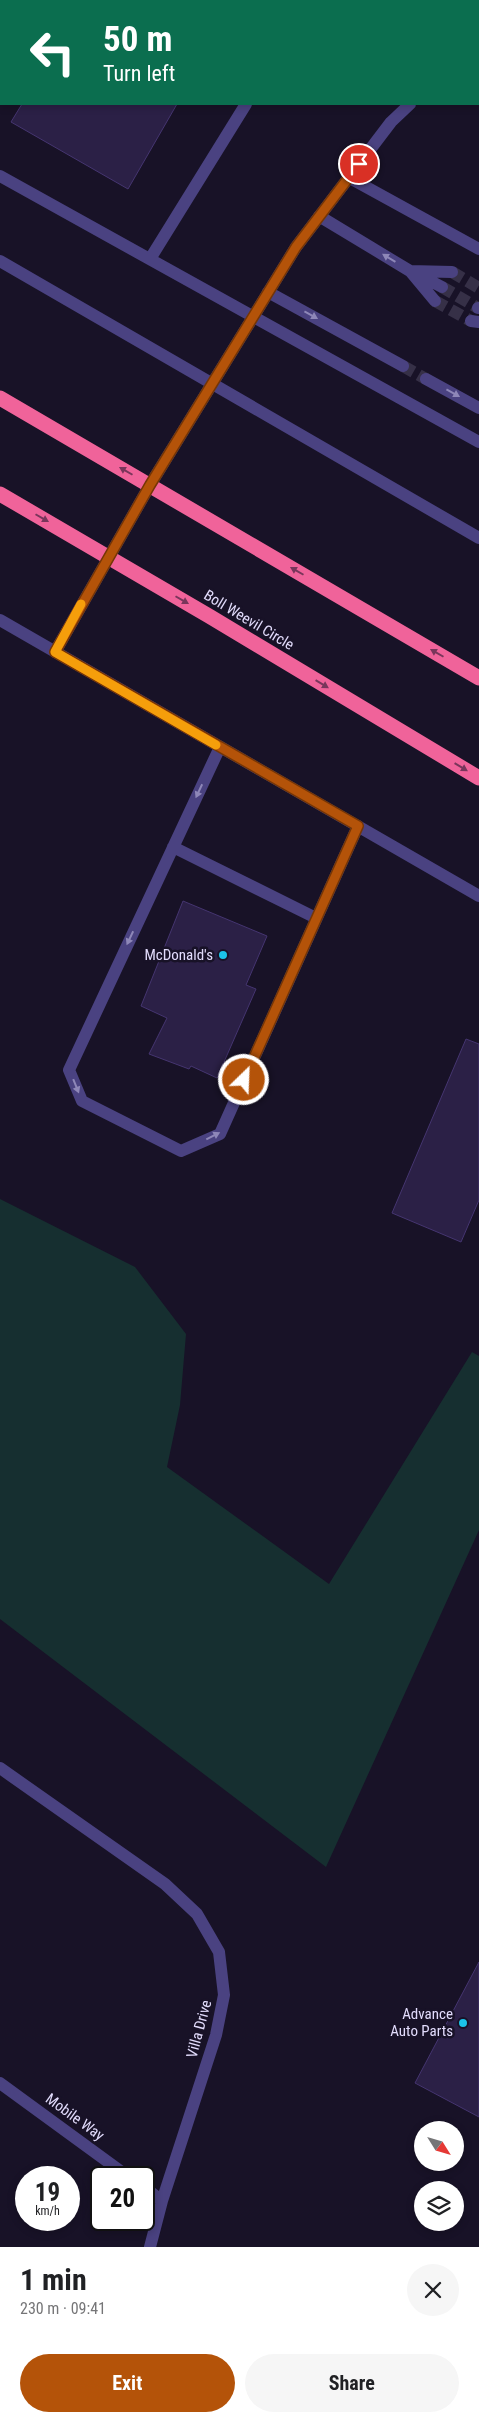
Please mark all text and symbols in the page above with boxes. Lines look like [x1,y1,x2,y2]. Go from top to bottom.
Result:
text: 50 m [103,19,172,60]
icon: left [20,20,85,85]
text: Turn left [103,61,175,86]
pin [338,143,380,185]
icon: arrive [345,150,373,178]
one-way arrow [383,253,396,262]
one-way arrow [303,311,318,319]
one-way arrow [445,389,460,397]
one-way arrow [119,467,133,476]
one-way arrow [36,514,49,523]
one-way arrow [289,567,304,575]
street label: Boll Weevil Circle [201,586,297,654]
one-way arrow [176,596,189,605]
one-way arrow [429,649,444,657]
one-way arrow [315,679,328,688]
one-way arrow [455,763,468,772]
one-way arrow [195,784,203,798]
one-way arrow [126,931,135,946]
place label: McDonald's [144,946,213,964]
marker: McDonald's [217,949,229,961]
position arrow [217,1053,269,1105]
one-way arrow [72,1079,80,1094]
one-way arrow [206,1132,221,1140]
street label: Villa Drive [183,1998,215,2060]
place label: Advance Auto Parts [390,2005,453,2040]
marker: Advance Auto Parts [457,2017,469,2029]
street label: Mobile Way [42,2090,108,2144]
north arrow [414,2121,464,2171]
map controls [414,2121,464,2231]
speed limit sign: 20 [90,2166,155,2231]
text: 19 [35,2178,60,2207]
button: layers [414,2181,464,2231]
text: km/h [35,2204,60,2218]
text: 1 min [20,2262,87,2297]
button: close [407,2264,459,2316]
text: 230 m · 09:41 [20,2299,106,2318]
button: Exit [20,2354,235,2412]
button: Share [245,2354,459,2412]

